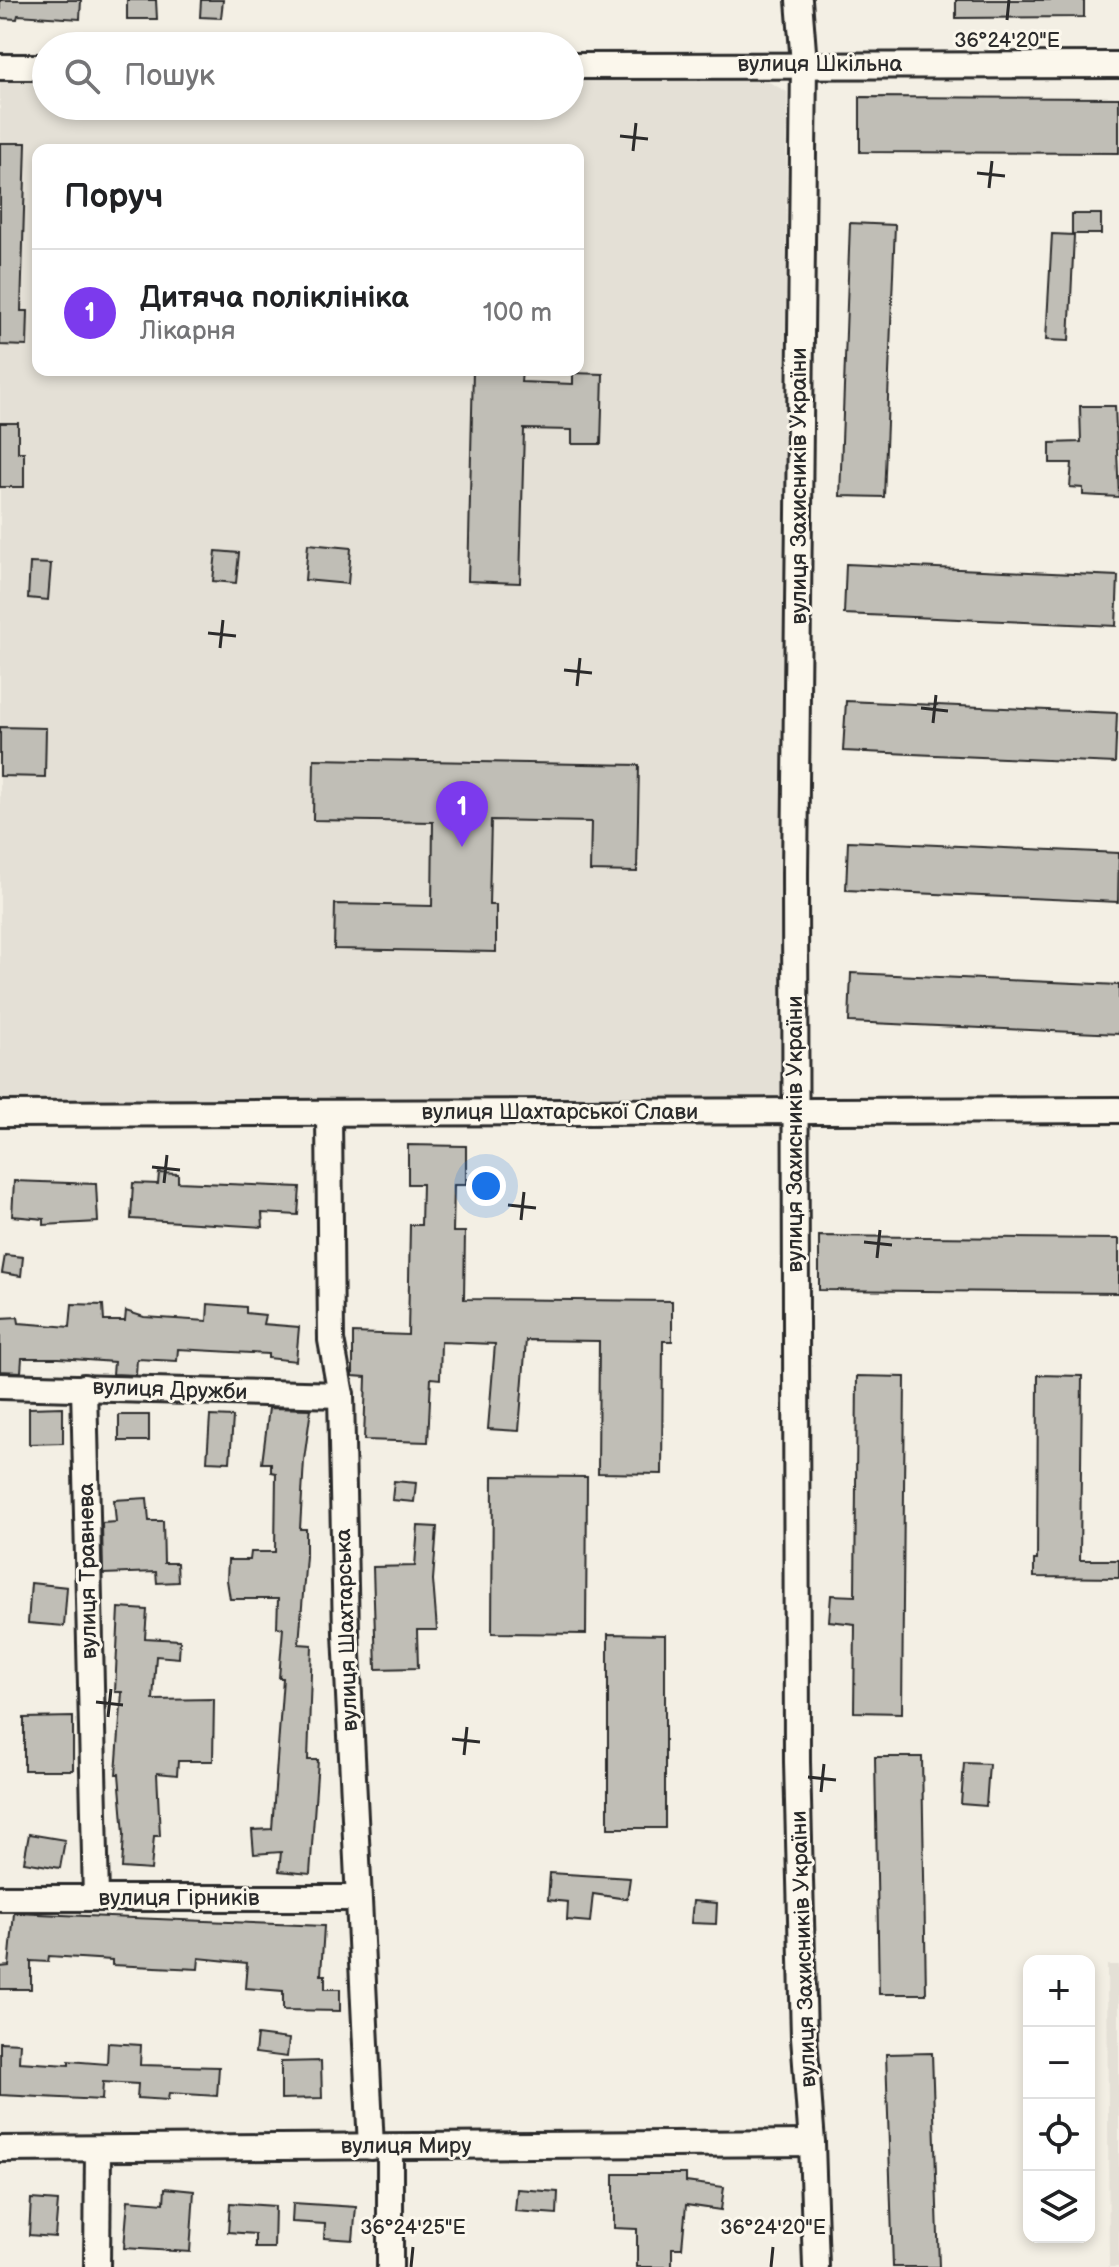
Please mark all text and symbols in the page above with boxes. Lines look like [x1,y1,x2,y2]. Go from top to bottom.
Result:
text: 36°24'20"E [954,29,1060,53]
search box [32,32,584,120]
street label: вулиця Шкільна [738,51,902,78]
icon: search [60,54,104,98]
text: Пошук [124,58,215,94]
text: Поруч [64,176,163,217]
text: Дитяча поліклініка [140,280,409,316]
text: 1 [85,298,95,329]
text: 100 m [483,298,552,329]
text: Лікарня [140,316,236,347]
street label: вулиця Захисників України [786,347,813,625]
pin: 1 [436,781,488,847]
street label: вулиця Захисників України [782,995,809,1273]
street label: вулиця Шахтарської Слави [422,1099,698,1126]
your location [466,1166,506,1206]
street label: вулиця Дружби [92,1374,248,1406]
street label: вулиця Травнева [73,1483,103,1659]
street label: вулиця Шахтарська [330,1528,364,1732]
street label: вулиця Захисників України [786,1810,822,2088]
street label: вулиця Гірників [99,1885,260,1912]
map controls [1023,1955,1095,2243]
button: + [1023,1955,1095,2027]
button: − [1023,2027,1095,2099]
button: locate [1023,2099,1095,2171]
street label: вулиця Миру [341,2133,471,2160]
button: layers [1023,2171,1095,2243]
text: 36°24'25"E [360,2216,466,2240]
text: 36°24'20"E [720,2216,826,2240]

